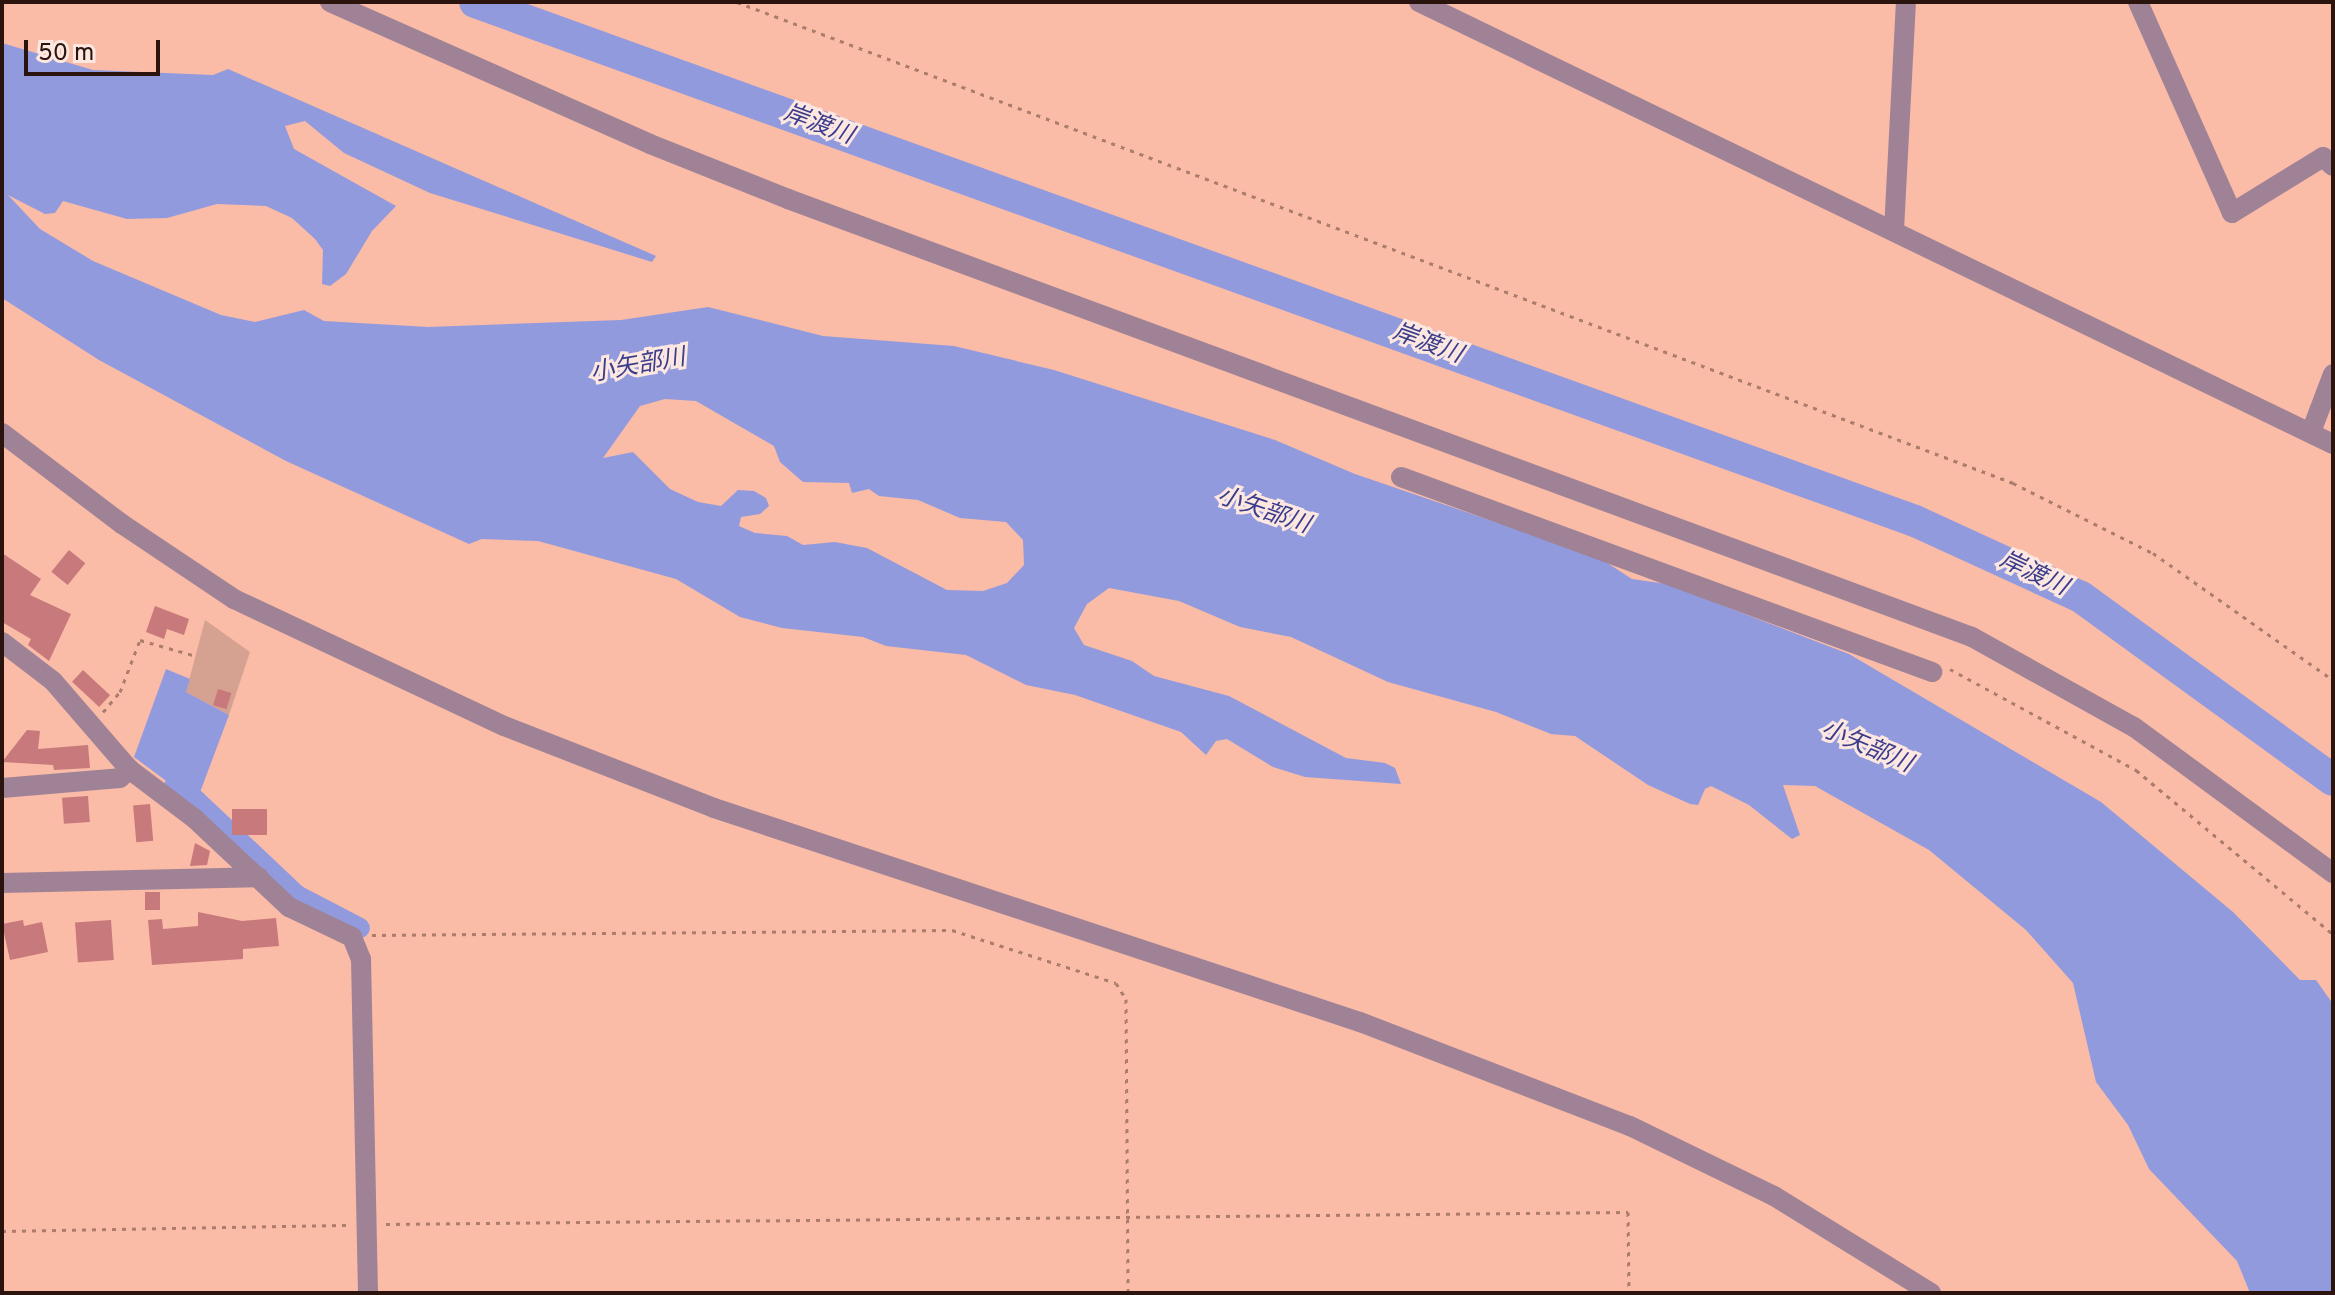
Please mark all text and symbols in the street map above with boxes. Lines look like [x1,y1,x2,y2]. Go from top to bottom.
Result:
scale bar [28,24,164,74]
text: 50 m [38,39,94,69]
water label: 岸渡川 [779,100,857,152]
water label: 岸渡川 [1388,319,1466,371]
water label: 小矢部川 [588,344,688,390]
water label: 小矢部川 [1213,483,1313,541]
water label: 岸渡川 [1994,547,2072,603]
water label: 小矢部川 [1816,716,1916,780]

